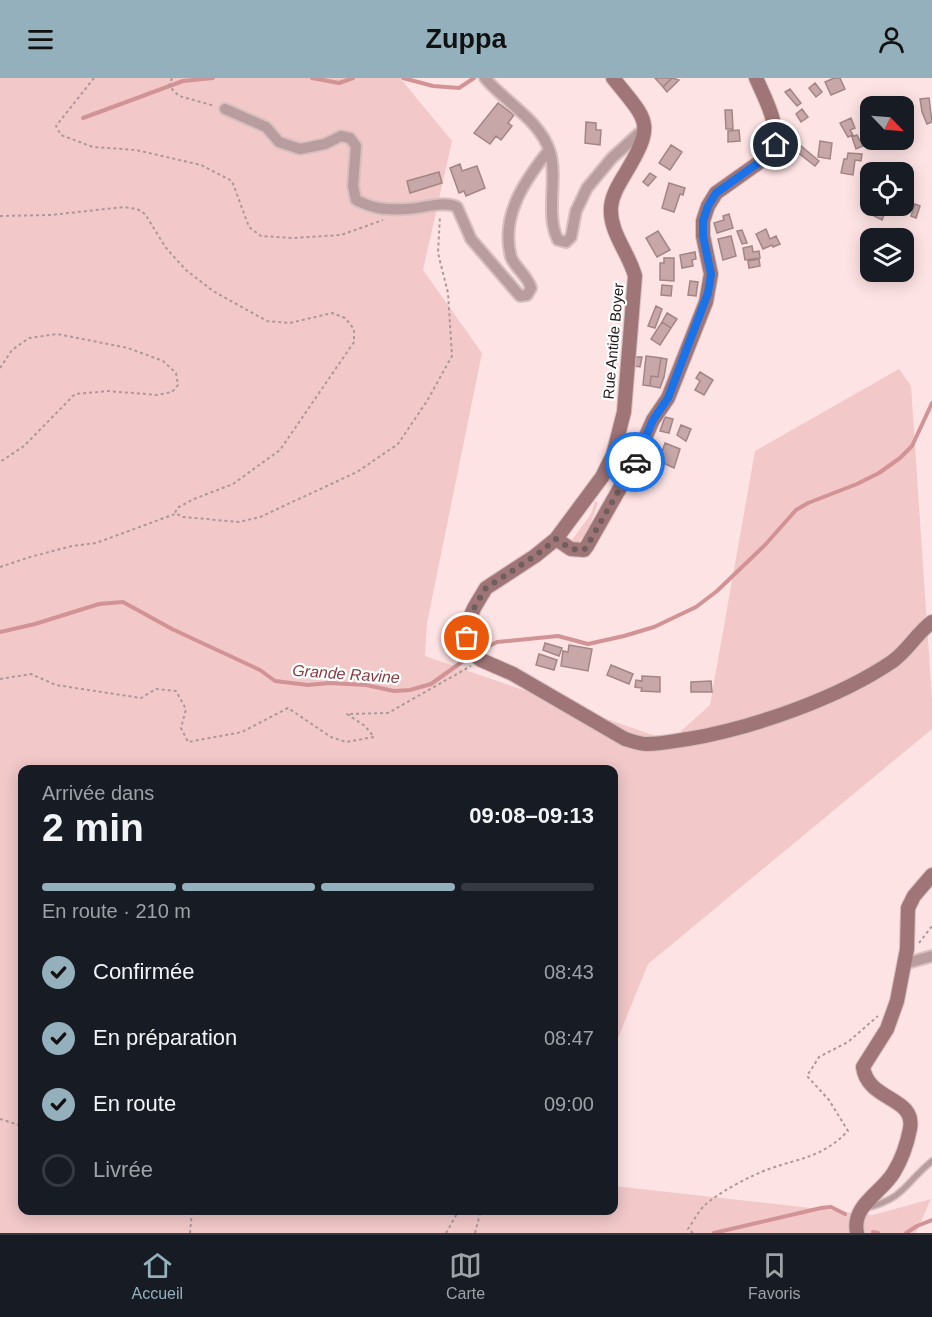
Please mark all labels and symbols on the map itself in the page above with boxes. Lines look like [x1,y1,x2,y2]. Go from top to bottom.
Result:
north arrow [860,96,914,150]
pin [750,119,801,170]
street label: Rue Antide Boyer [599,282,627,400]
courier [605,432,665,492]
pin [441,612,492,663]
water label: Grande Ravine [292,662,400,686]

